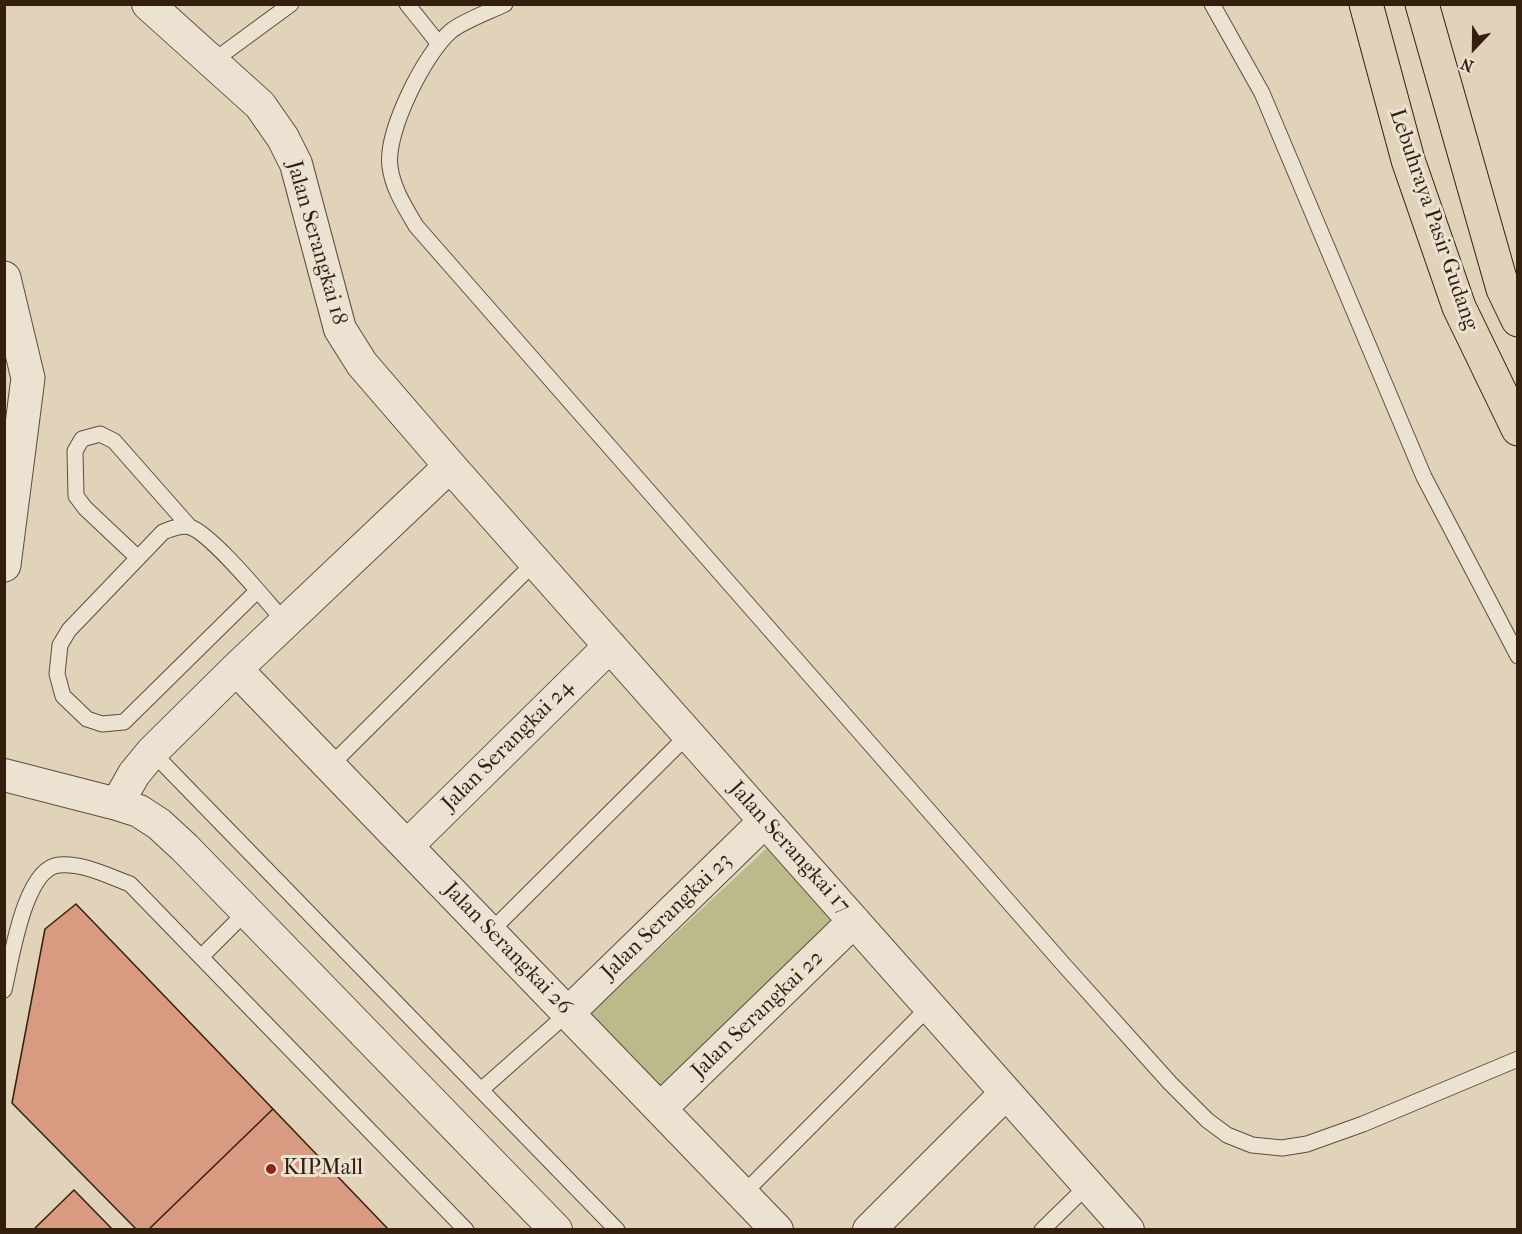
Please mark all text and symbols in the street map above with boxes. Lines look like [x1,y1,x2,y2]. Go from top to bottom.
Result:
north arrow [1444,18,1504,78]
text: N [1458,54,1476,76]
street label: Lebuhraya Pasir Gudang [1383,106,1483,334]
street label: Jalan Serangkai 18 [280,158,352,328]
street label: Jalan Serangkai 24 [437,675,579,817]
street label: Jalan Serangkai 17 [723,776,855,920]
street label: Jalan Serangkai 23 [596,848,738,986]
street label: Jalan Serangkai 26 [437,877,577,1021]
street label: Jalan Serangkai 22 [686,945,830,1085]
place label: KIPMall [283,1156,363,1182]
marker: KIPMall [264,1162,278,1176]

